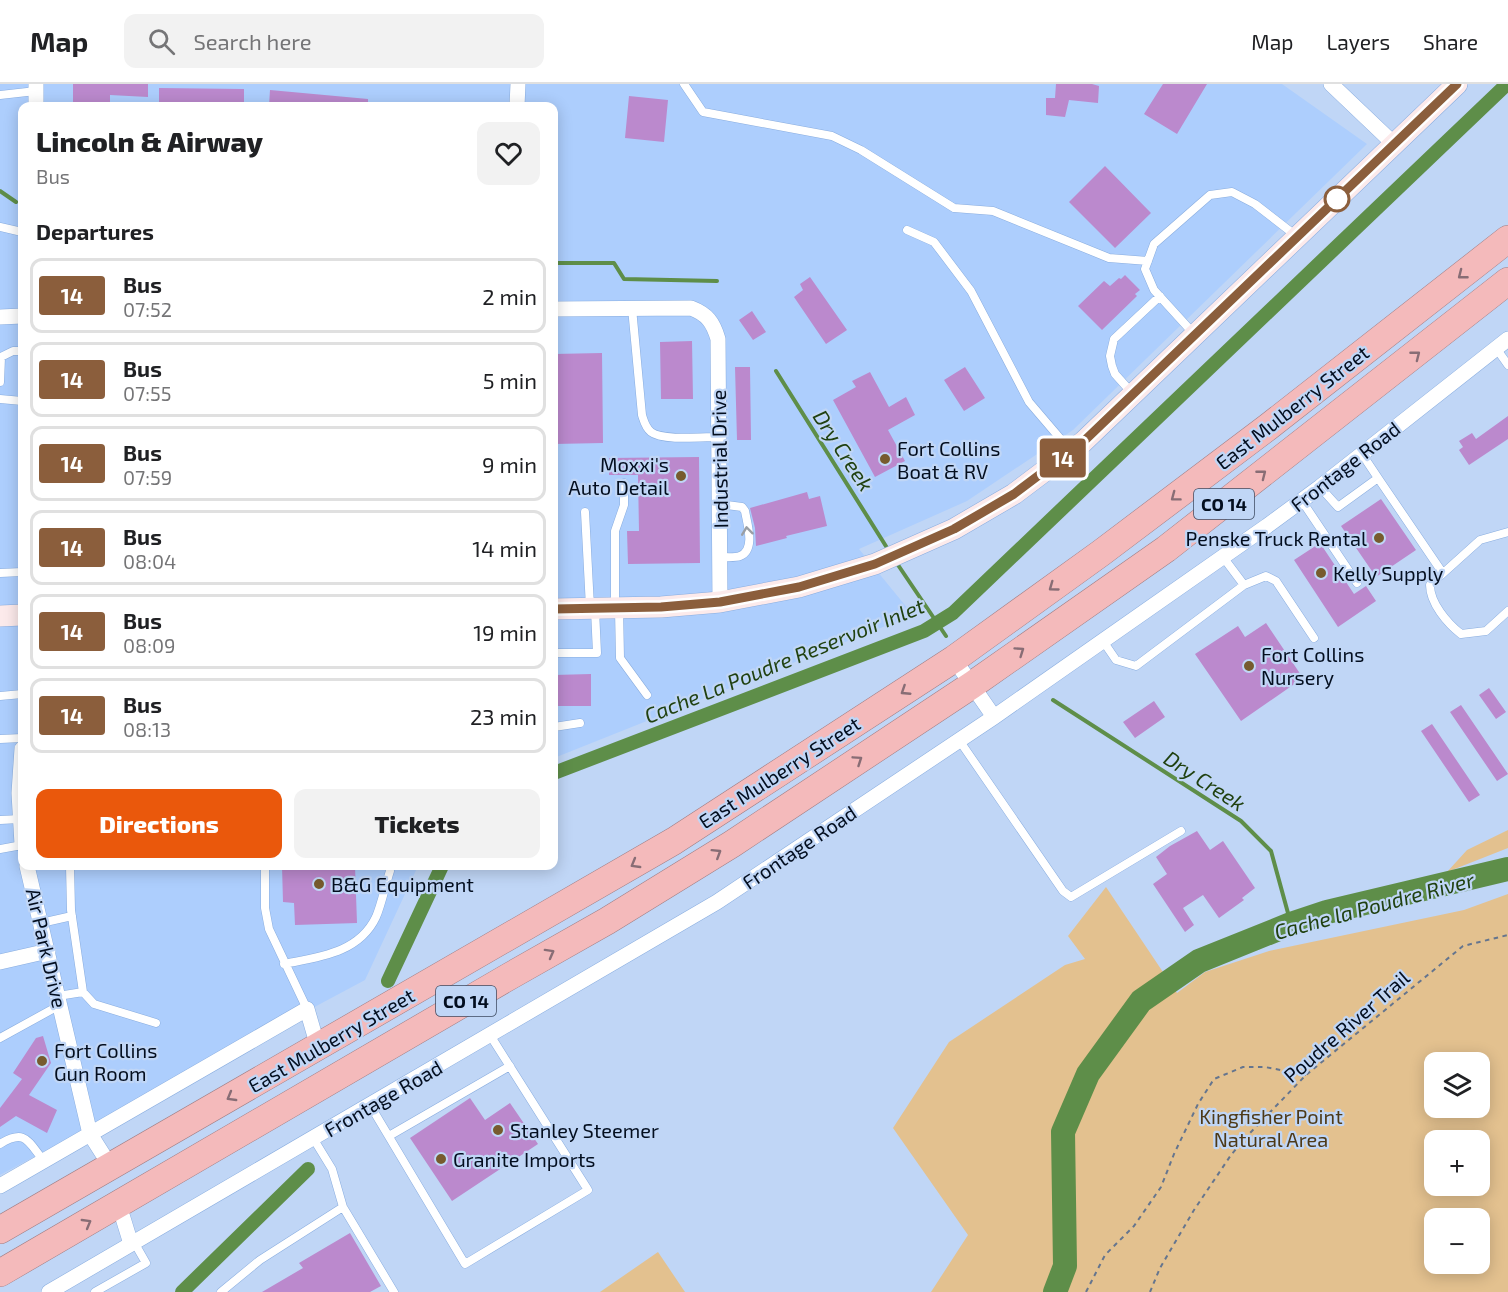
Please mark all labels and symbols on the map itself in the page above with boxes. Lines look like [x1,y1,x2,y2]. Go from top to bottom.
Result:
unlabelled marker [1324,186,1350,212]
one-way arrow [1458,267,1469,278]
street label: East Mulberry Street [1211,340,1374,474]
one-way arrow [1409,351,1420,362]
street label: Industrial Drive [706,389,732,529]
water label: Dry Creek [808,405,880,496]
street label: Frontage Road [1286,416,1404,516]
place label: Fort Collins Boat & RV [897,436,1000,483]
line badge: 14 [1036,438,1090,478]
place label: Moxxi's Auto Detail [568,452,669,499]
marker: Fort Collins Boat & RV [878,452,892,466]
marker: Moxxi's Auto Detail [674,469,688,483]
one-way arrow [1255,470,1266,481]
road number: CO 14 [1194,489,1254,519]
one-way arrow [1170,490,1181,501]
one-way arrow [742,526,754,535]
place label: Penske Truck Rental [1186,526,1367,550]
marker: Penske Truck Rental [1372,531,1386,545]
place label: Kelly Supply [1333,561,1444,585]
marker: Kelly Supply [1314,566,1328,580]
one-way arrow [1049,580,1060,591]
water label: Cache La Poudre Reservoir Inlet [640,592,928,728]
place label: Fort Collins Nursery [1261,642,1364,689]
one-way arrow [1013,647,1024,658]
marker: Fort Collins Nursery [1242,659,1256,673]
one-way arrow [901,683,911,695]
street label: East Mulberry Street [694,711,865,833]
water label: Dry Creek [1159,745,1250,816]
one-way arrow [852,757,863,768]
street label: Frontage Road [738,800,860,894]
one-way arrow [711,849,721,861]
one-way arrow [631,856,641,868]
water label: Cache la Poudre River [1271,866,1477,944]
place label: B&G Equipment [331,872,474,896]
marker: B&G Equipment [312,877,326,891]
street label: Air Park Drive [22,886,72,1010]
one-way arrow [544,949,554,960]
street label: Poudre River Trail [1278,965,1414,1087]
street label: East Mulberry Street [244,983,419,1097]
road number: CO 14 [436,986,496,1016]
place label: Fort Collins Gun Room [54,1038,157,1085]
marker: Fort Collins Gun Room [35,1054,49,1068]
street label: Frontage Road [320,1055,446,1141]
one-way arrow [227,1090,237,1102]
park label: Kingfisher Point Natural Area [1199,1104,1343,1151]
place label: Stanley Steemer [510,1118,659,1142]
marker: Stanley Steemer [491,1123,505,1137]
place label: Granite Imports [453,1147,595,1171]
marker: Granite Imports [434,1152,448,1166]
one-way arrow [81,1219,91,1230]

